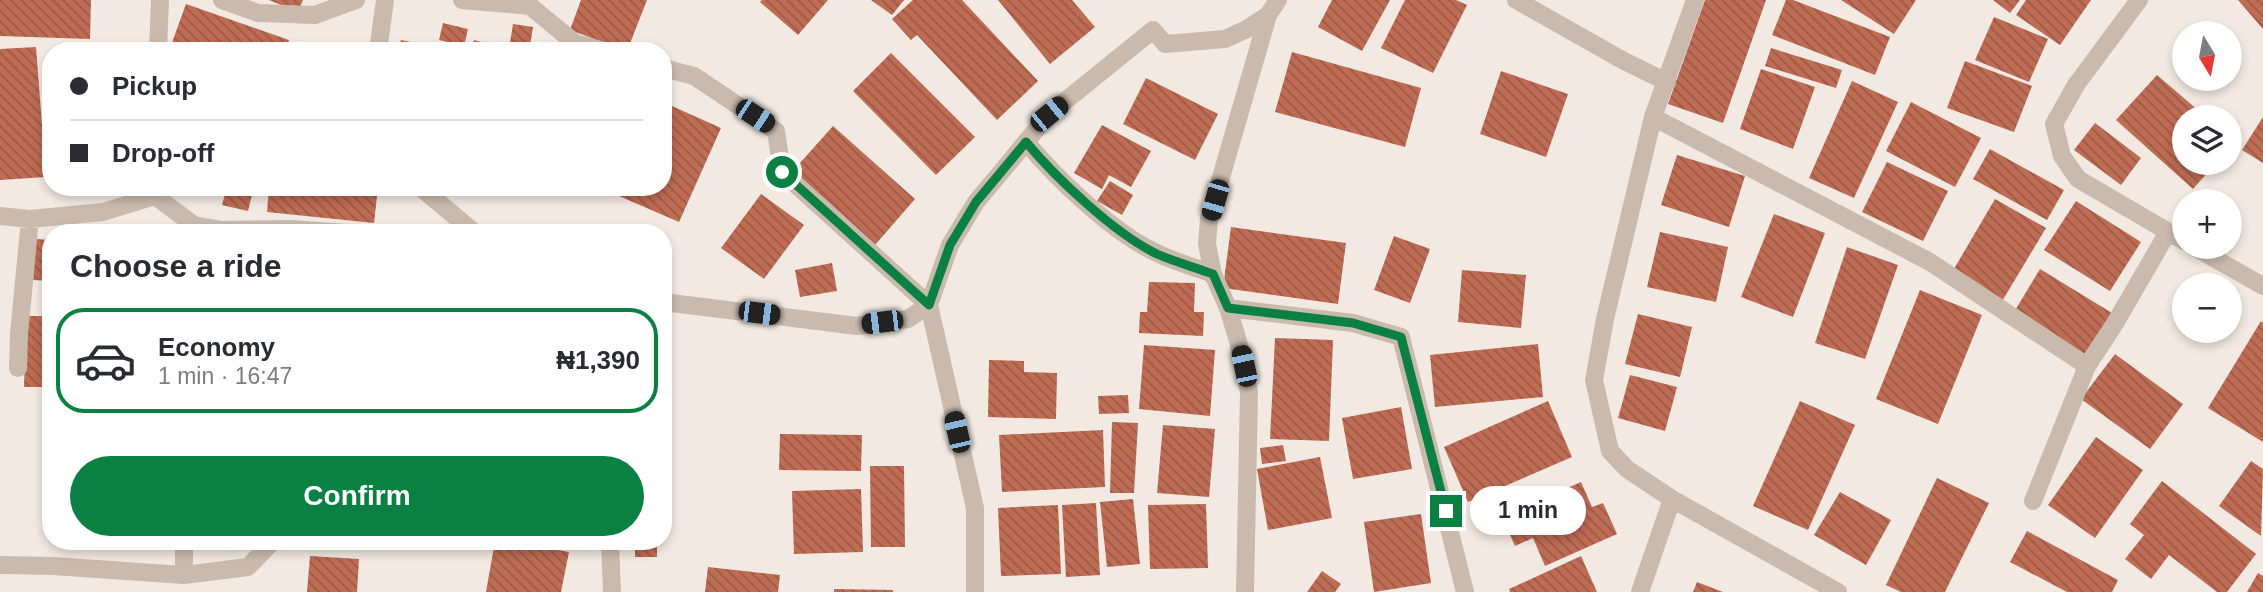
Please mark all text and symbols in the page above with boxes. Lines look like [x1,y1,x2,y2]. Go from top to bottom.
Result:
north arrow [2172,21,2242,91]
map controls [2172,21,2242,343]
text: Pickup [112,71,197,101]
car [1027,93,1072,135]
car [732,96,779,136]
button: layers [2172,105,2242,175]
text: Drop-off [112,138,215,168]
route start [766,156,798,188]
car [1200,177,1231,223]
button: + [2172,189,2242,259]
text: Choose a ride [70,248,282,284]
button: − [2172,273,2242,343]
car [737,300,782,326]
car [860,309,905,335]
icon: car [74,329,137,392]
text: Economy [158,332,275,362]
car [1230,343,1259,389]
text: ₦1,390 [556,345,640,375]
text: 1 min · 16:47 [158,363,292,389]
car [943,409,972,455]
button: Confirm [70,456,644,536]
callout: 1 min [1470,486,1586,536]
route end [1430,495,1462,527]
text: 1 min [1498,497,1558,523]

